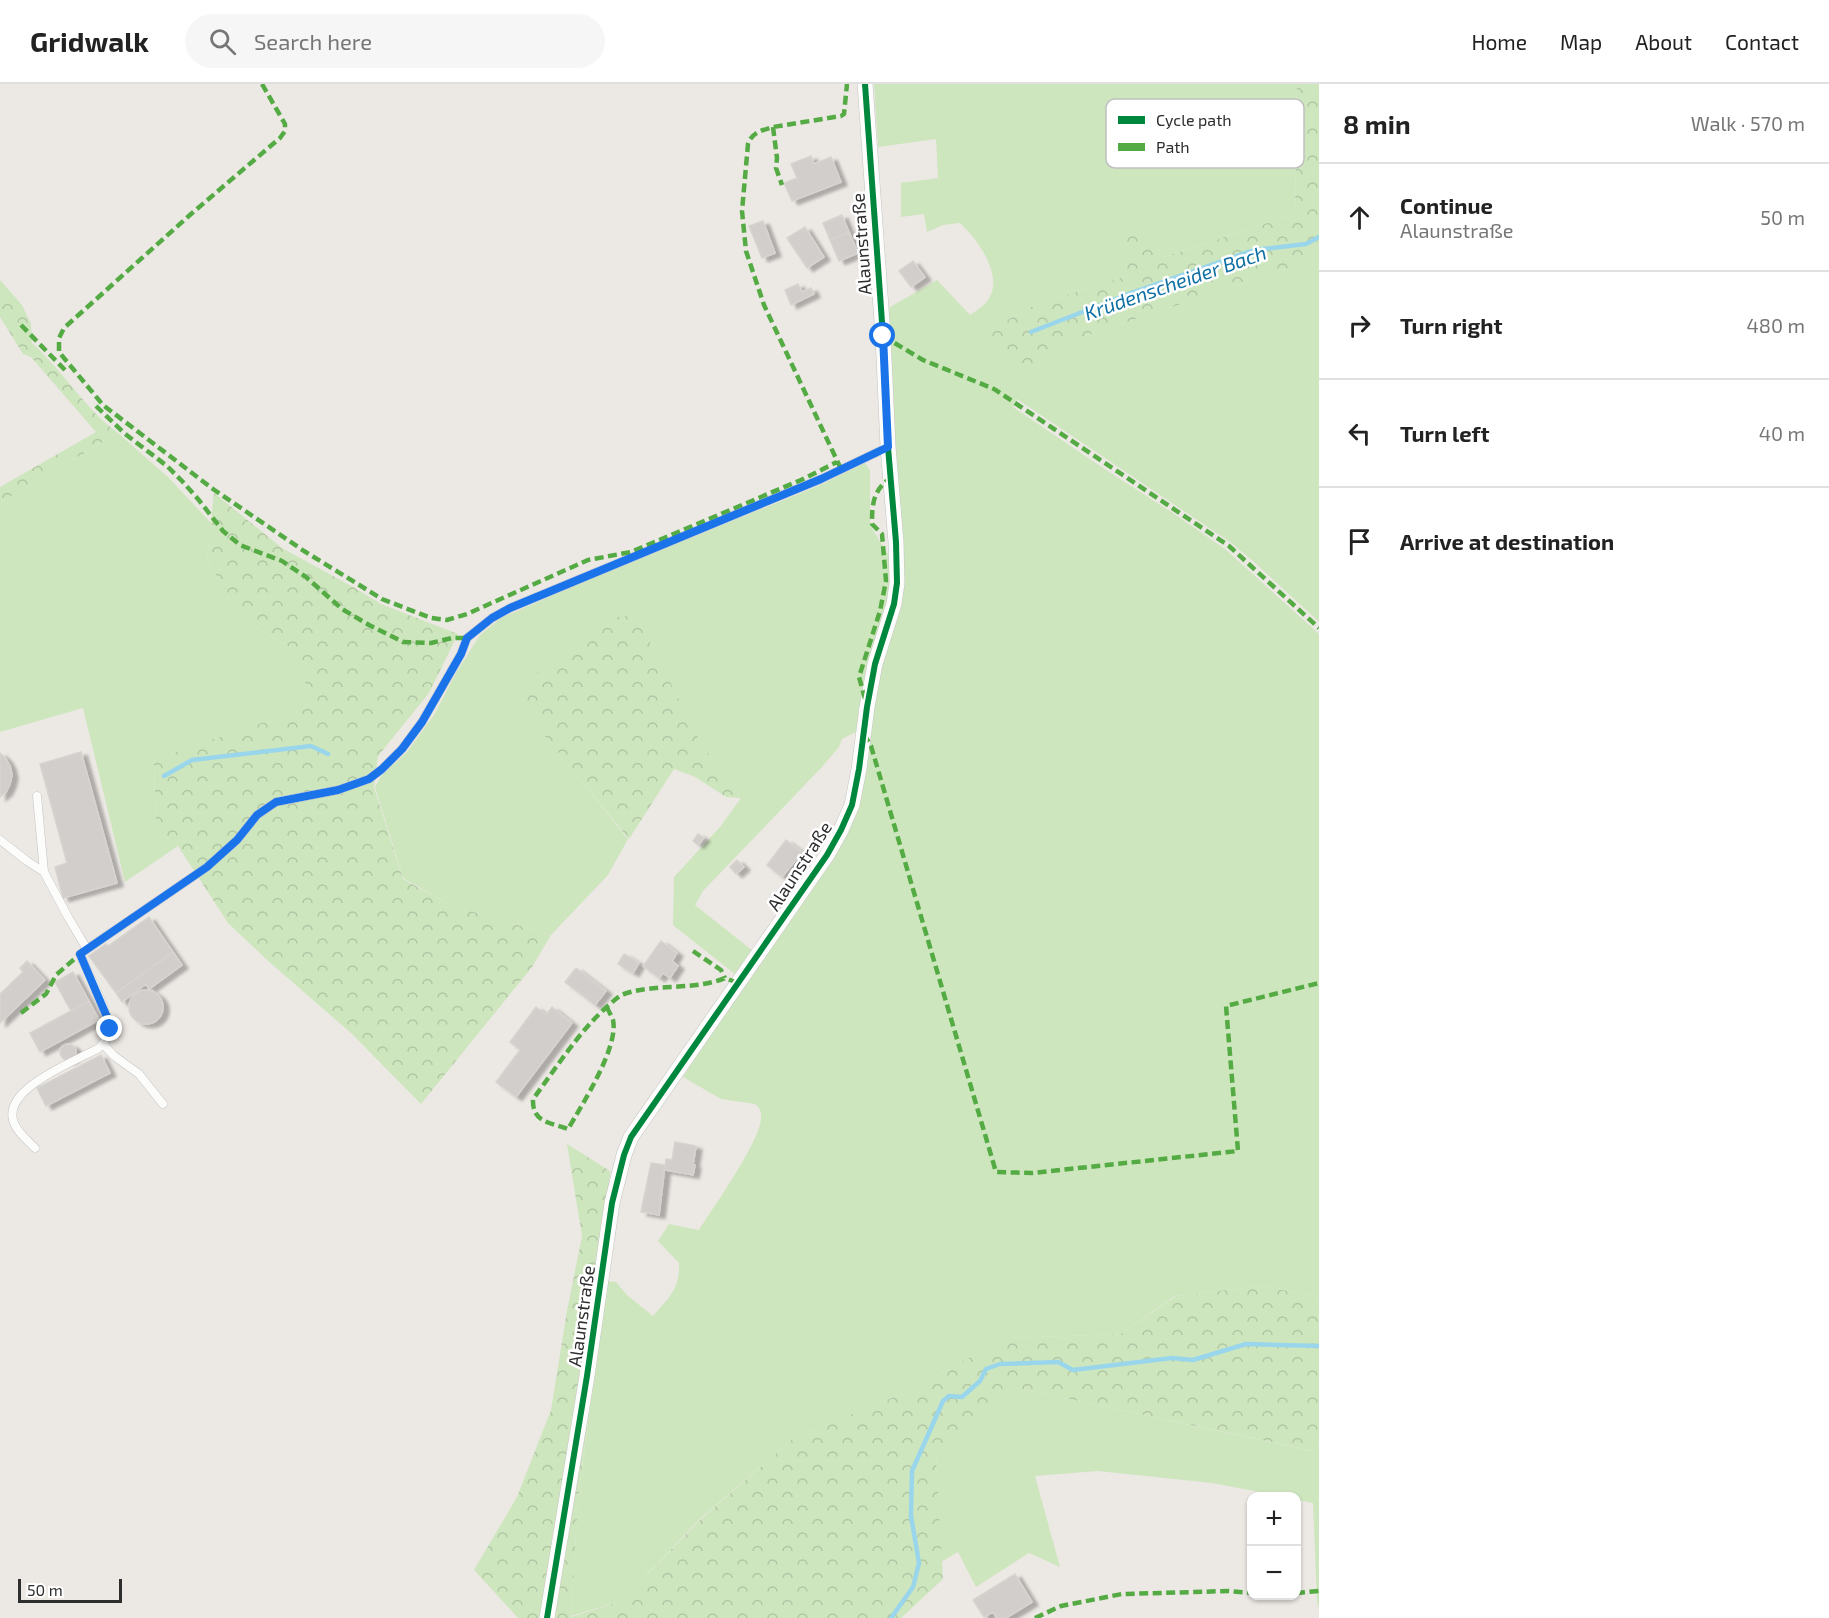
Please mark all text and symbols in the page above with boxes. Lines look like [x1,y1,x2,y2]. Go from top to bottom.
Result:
search box [185,14,605,68]
text: Gridwalk [30,24,149,58]
icon: search [206,25,239,58]
text: Search here [254,28,372,54]
text: Home [1471,29,1527,54]
text: Map [1560,29,1602,54]
text: About [1635,29,1692,54]
text: Contact [1725,29,1799,54]
legend [1106,99,1304,168]
text: 8 min [1343,108,1411,139]
text: Cycle path [1156,110,1232,129]
text: Walk · 570 m [1691,111,1805,135]
text: Path [1156,137,1190,156]
street label: Alaunstraße [846,192,876,296]
text: Continue [1400,192,1493,218]
icon: ahead [1343,201,1376,234]
text: 50 m [1760,205,1805,229]
text: Alaunstraße [1400,218,1513,242]
water label: Krüdenscheider Bach [1081,240,1269,324]
icon: right [1343,309,1376,342]
text: Turn right [1400,312,1502,338]
text: 480 m [1747,313,1805,337]
route start [869,322,895,348]
icon: left [1343,417,1376,450]
text: Turn left [1400,420,1489,446]
text: 40 m [1759,421,1805,445]
icon: arrive [1343,525,1376,558]
text: Arrive at destination [1400,528,1614,554]
street label: Alaunstraße [762,817,836,915]
route end [96,1015,122,1041]
street label: Alaunstraße [563,1264,599,1368]
map controls [1247,1492,1301,1600]
button: + [1247,1492,1301,1546]
button: − [1247,1546,1301,1600]
scale bar [18,1576,122,1604]
text: 50 m [27,1580,63,1599]

